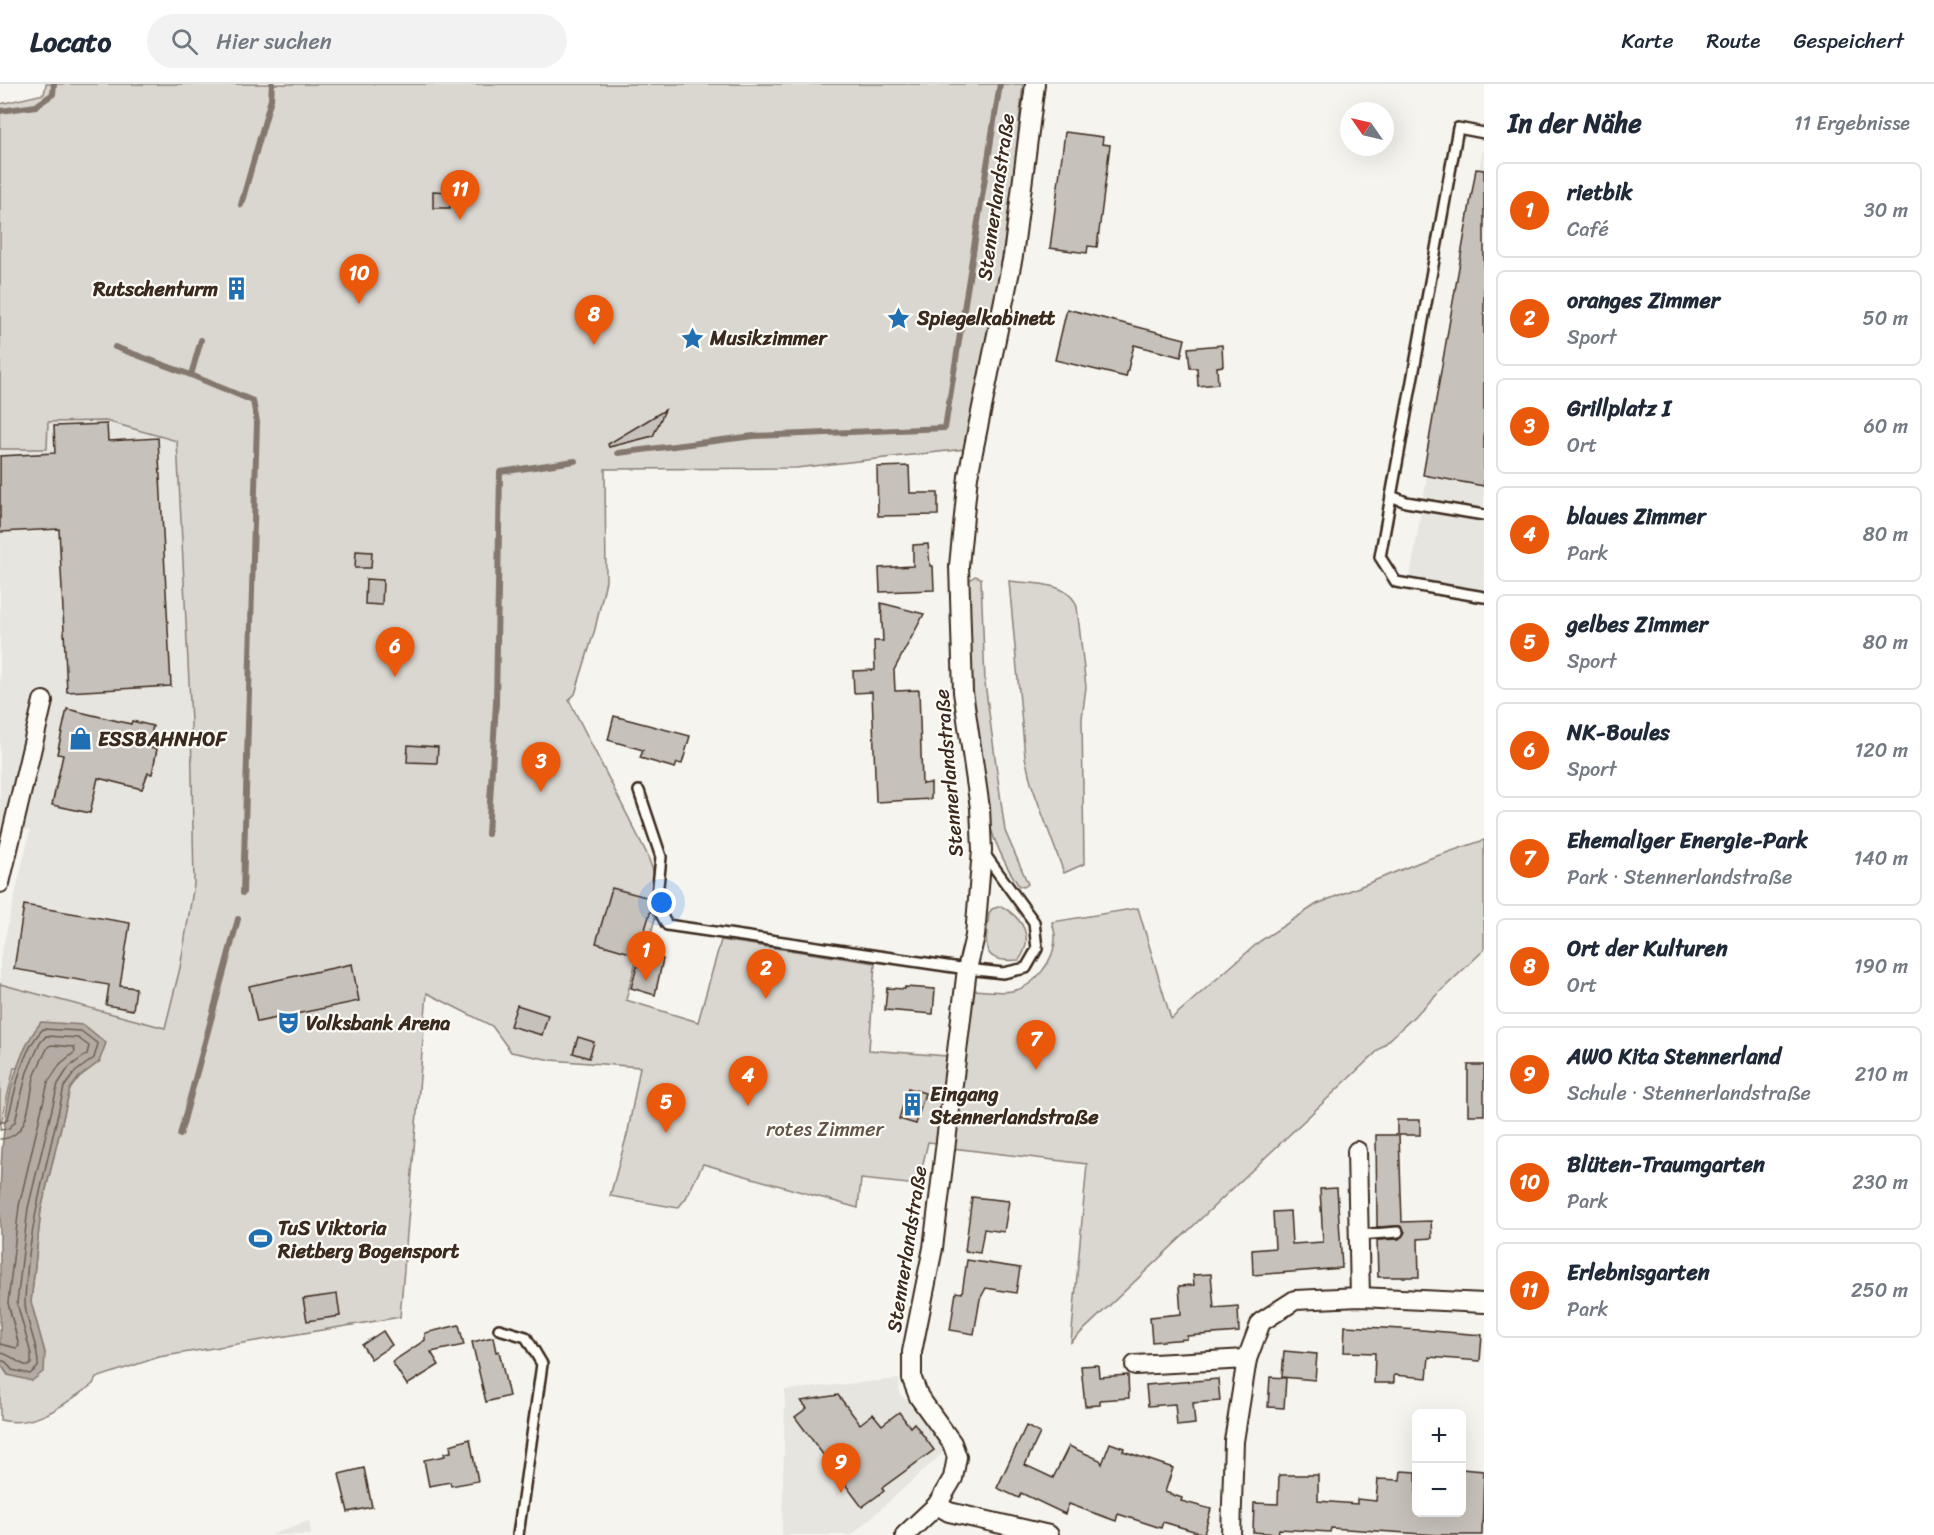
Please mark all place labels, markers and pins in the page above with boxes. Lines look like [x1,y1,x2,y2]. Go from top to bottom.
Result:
pin: 11 [440,170,480,220]
pin: 10 [340,254,378,304]
place label: Rutschenturm [92,272,218,307]
building icon: Rutschenturm [223,276,249,302]
pin: 8 [574,296,614,345]
place label: Spiegelkabinett [916,301,1056,336]
place icon: Spiegelkabinett [886,305,912,331]
place label: Musikzimmer [709,321,828,356]
place icon: Musikzimmer [679,325,705,351]
pin: 6 [376,628,414,677]
place label: ESSBAHNHOF [98,722,227,757]
shop icon: ESSBAHNHOF [67,726,93,752]
pin: 3 [522,742,560,792]
pin: 1 [626,932,666,981]
pin: 2 [746,950,786,999]
place label: Volksbank Arena [306,1006,450,1041]
theatre icon: Volksbank Arena [275,1010,301,1036]
pin: 7 [1016,1020,1056,1070]
pin: 4 [728,1056,768,1106]
place label: Eingang Stennerlandstraße [929,1077,1099,1135]
pin: 5 [646,1084,686,1133]
building icon: Eingang Stennerlandstraße [899,1092,925,1118]
place label: TuS Viktoria Rietberg Bogensport [277,1211,459,1269]
sports icon: TuS Viktoria Rietberg Bogensport [247,1226,273,1252]
pin: 9 [822,1444,860,1493]

